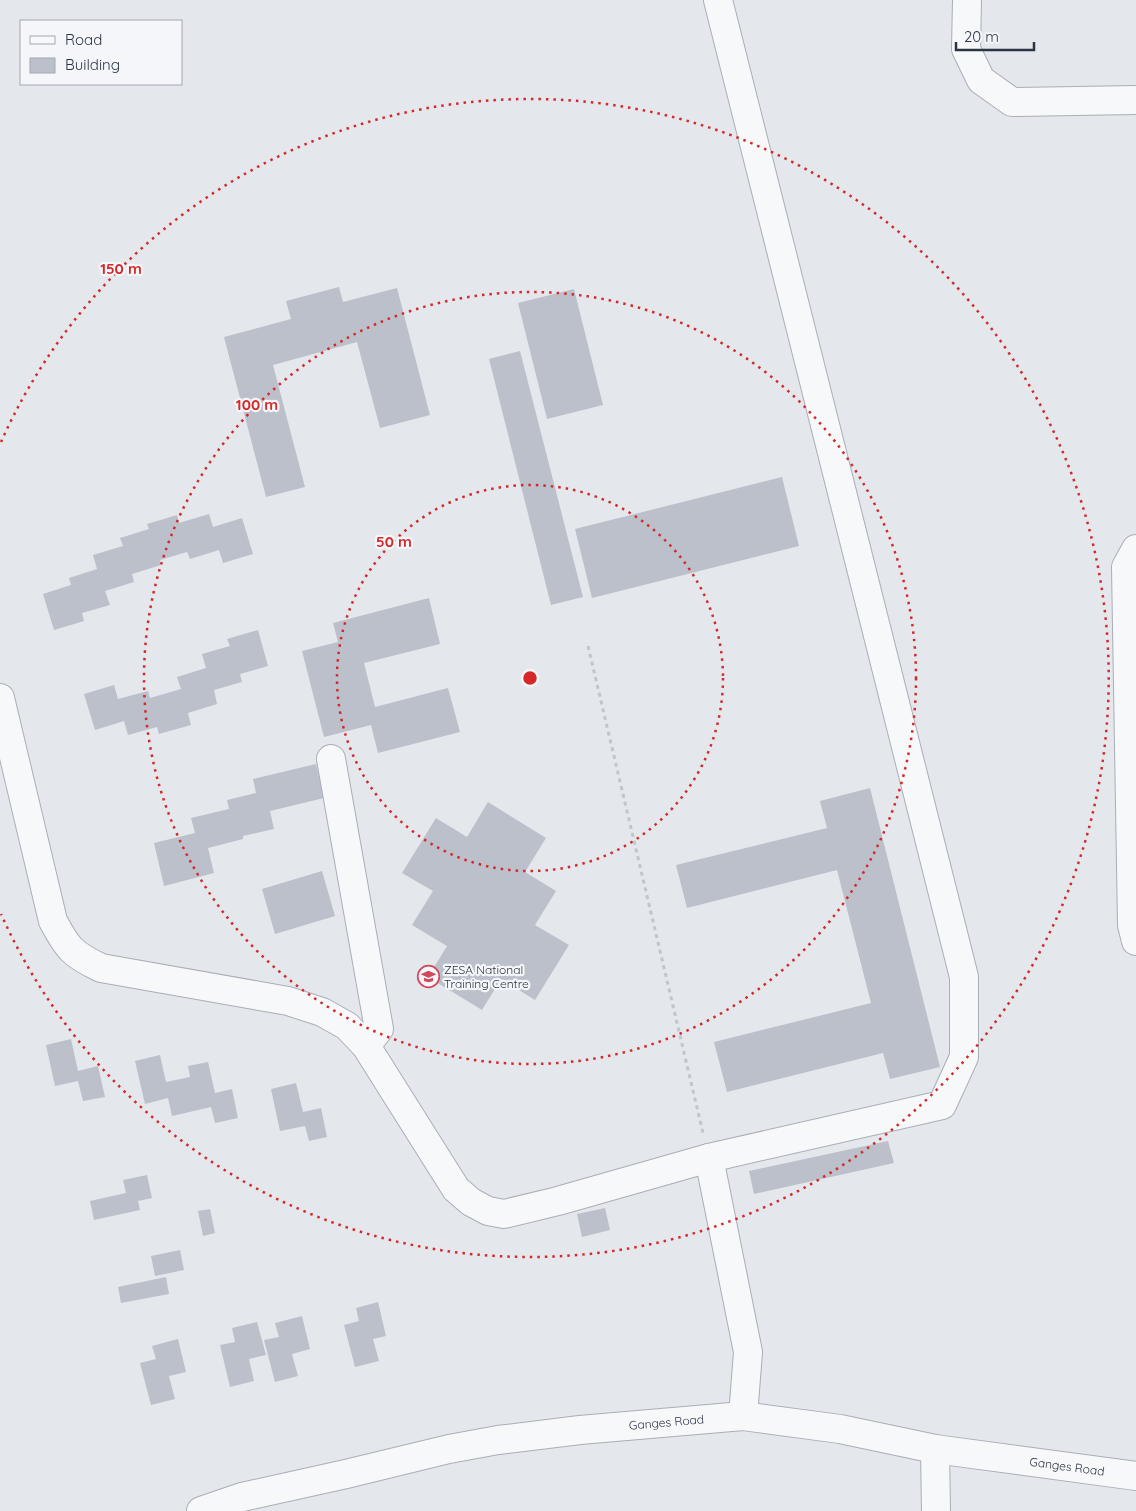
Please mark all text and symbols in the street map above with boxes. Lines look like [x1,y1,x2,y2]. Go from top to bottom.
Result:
legend [20,20,182,85]
scale bar [956,20,1034,52]
text: 20 m [964,27,999,46]
text: Road [65,30,102,49]
text: Building [65,55,120,74]
text: 150 m [100,259,142,278]
text: 100 m [236,395,278,414]
text: 50 m [376,532,412,551]
centre of rings [521,669,539,687]
place label: ZESA National Training Centre [444,962,529,991]
school or university icon: ZESA National Training Centre [416,965,440,989]
street label: Ganges Road [628,1411,705,1433]
street label: Ganges Road [1029,1454,1105,1479]

